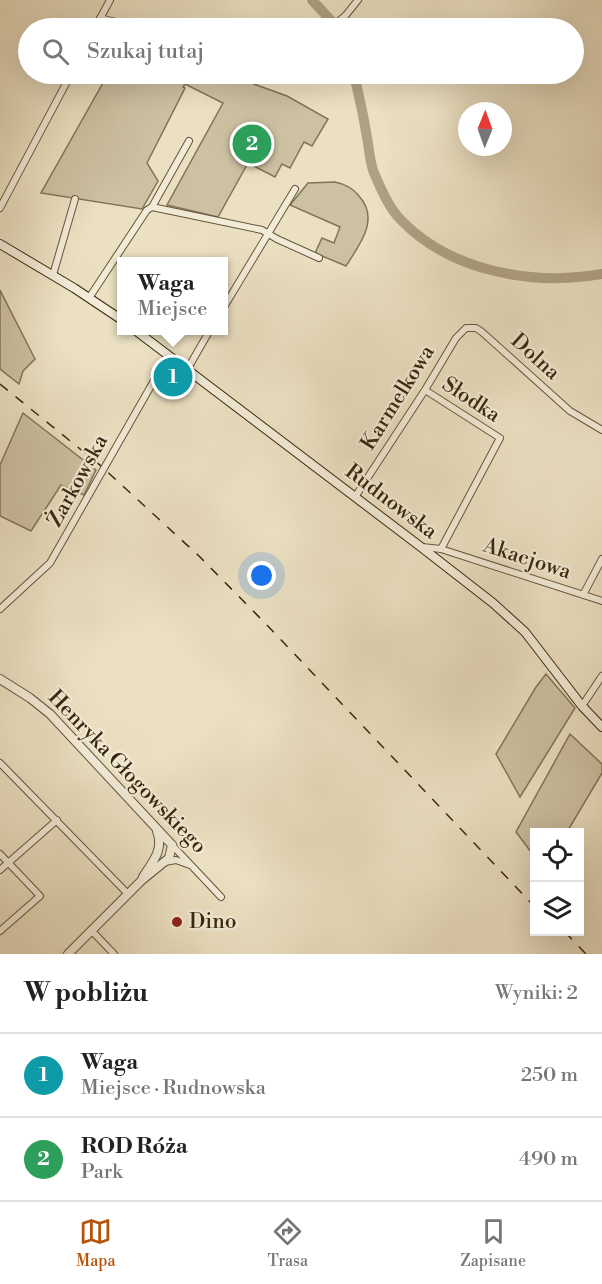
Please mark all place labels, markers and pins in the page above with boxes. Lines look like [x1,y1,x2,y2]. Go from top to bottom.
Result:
pin: 2 [232,122,272,166]
pin: 1 [154,354,192,400]
place label: Dino [189,909,237,935]
marker: Dino [170,915,184,929]

